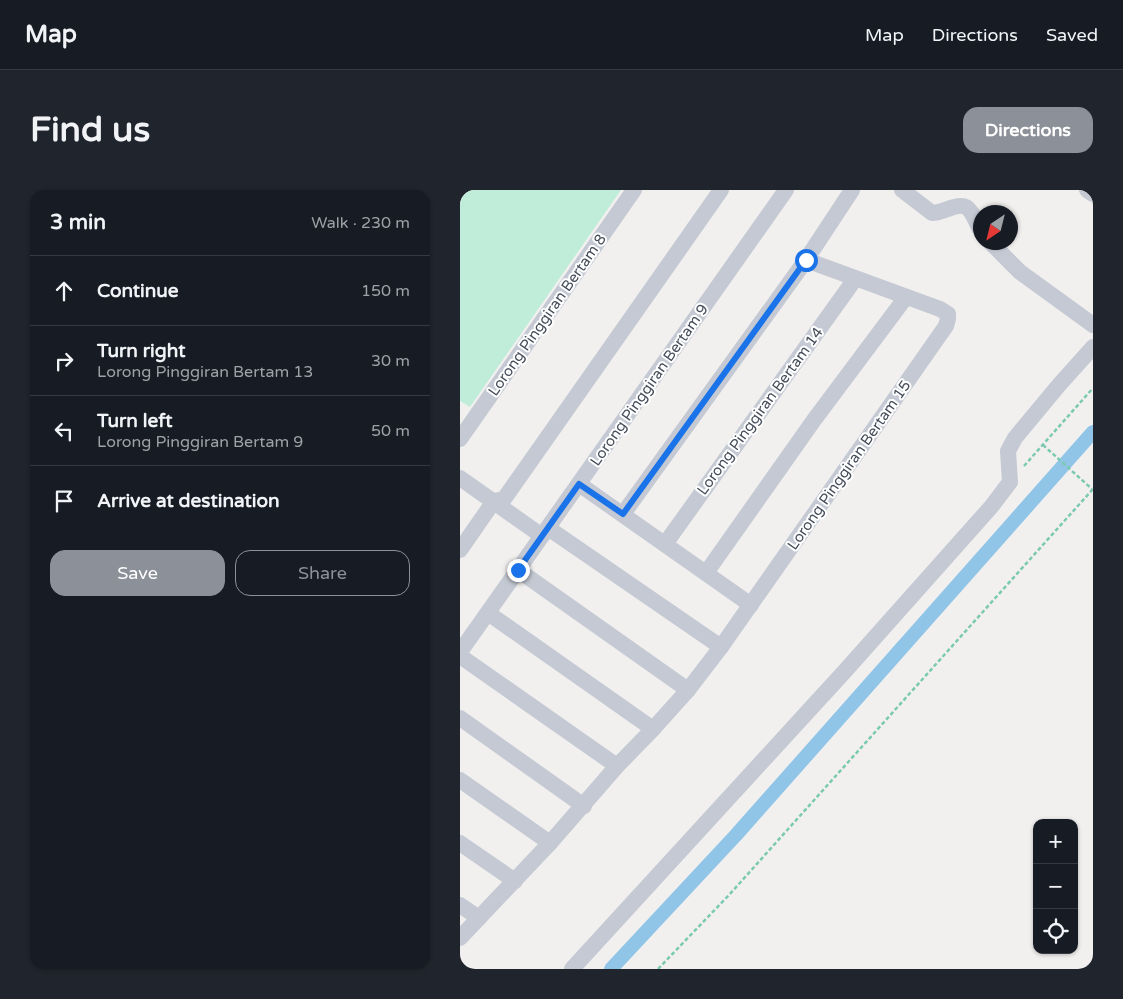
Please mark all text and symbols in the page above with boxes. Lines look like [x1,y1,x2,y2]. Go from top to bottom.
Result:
text: Map [25,20,77,49]
text: Map [865,24,904,46]
text: Directions [932,24,1018,46]
text: Saved [1046,24,1098,46]
button: Directions [963,107,1093,153]
text: Find us [30,109,150,151]
north arrow [973,205,1018,250]
text: 3 min [50,210,106,235]
text: Walk · 230 m [311,213,410,233]
street label: Lorong Pinggiran Bertam 8 [484,231,610,399]
route start [795,249,818,272]
icon: ahead [50,277,78,305]
text: Continue [97,280,179,302]
text: 150 m [361,281,410,301]
street label: Lorong Pinggiran Bertam 9 [586,301,712,469]
street label: Lorong Pinggiran Bertam 14 [693,324,827,498]
text: Turn right [97,340,185,362]
icon: right [50,347,78,375]
text: 30 m [371,351,410,371]
text: Lorong Pinggiran Bertam 13 [97,362,313,382]
street label: Lorong Pinggiran Bertam 15 [783,377,915,553]
text: Turn left [97,410,173,432]
icon: left [50,417,78,445]
text: 50 m [371,421,410,441]
text: Lorong Pinggiran Bertam 9 [97,432,303,452]
icon: arrive [50,487,78,515]
text: Arrive at destination [97,490,280,512]
button: Save [50,550,225,596]
button: Share [235,550,410,596]
route end [507,559,530,582]
map controls [1033,819,1078,954]
button: + [1033,819,1078,864]
button: − [1033,864,1078,909]
button: locate [1033,909,1078,954]

